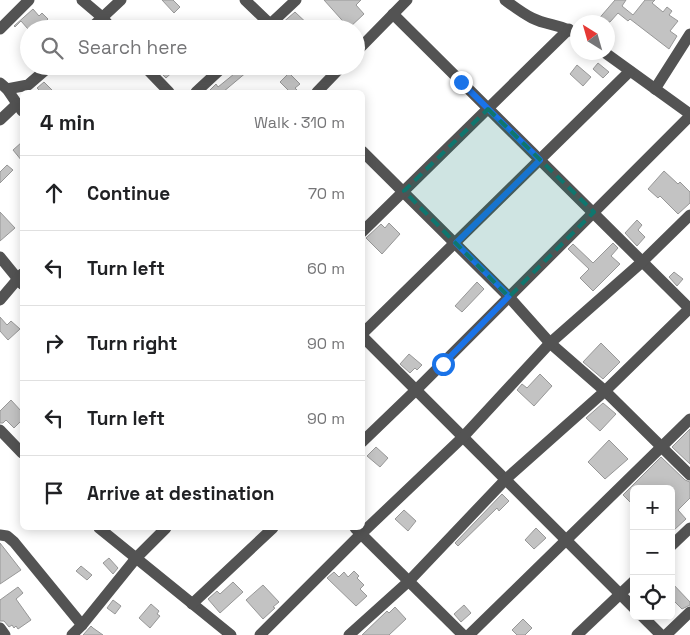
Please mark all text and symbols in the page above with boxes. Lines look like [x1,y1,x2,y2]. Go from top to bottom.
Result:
north arrow [570,15,615,60]
search box [20,20,365,75]
icon: search [38,34,66,62]
text: Search here [78,35,188,60]
route end [450,71,473,94]
text: 4 min [40,109,95,136]
text: Walk · 310 m [254,112,345,133]
icon: ahead [40,179,68,207]
text: Continue [87,181,170,206]
text: 70 m [308,183,345,204]
icon: left [40,254,68,282]
text: Turn left [87,256,165,281]
text: 60 m [307,258,345,279]
icon: right [40,329,68,357]
text: Turn right [87,331,177,356]
text: 90 m [307,333,345,354]
route start [432,353,455,376]
icon: left [40,404,68,432]
text: Turn left [87,406,165,431]
text: 90 m [307,408,345,429]
icon: arrive [40,479,68,507]
text: Arrive at destination [87,481,275,506]
map controls [630,485,675,620]
button: + [630,485,675,530]
button: − [630,530,675,575]
button: locate [630,575,675,620]

